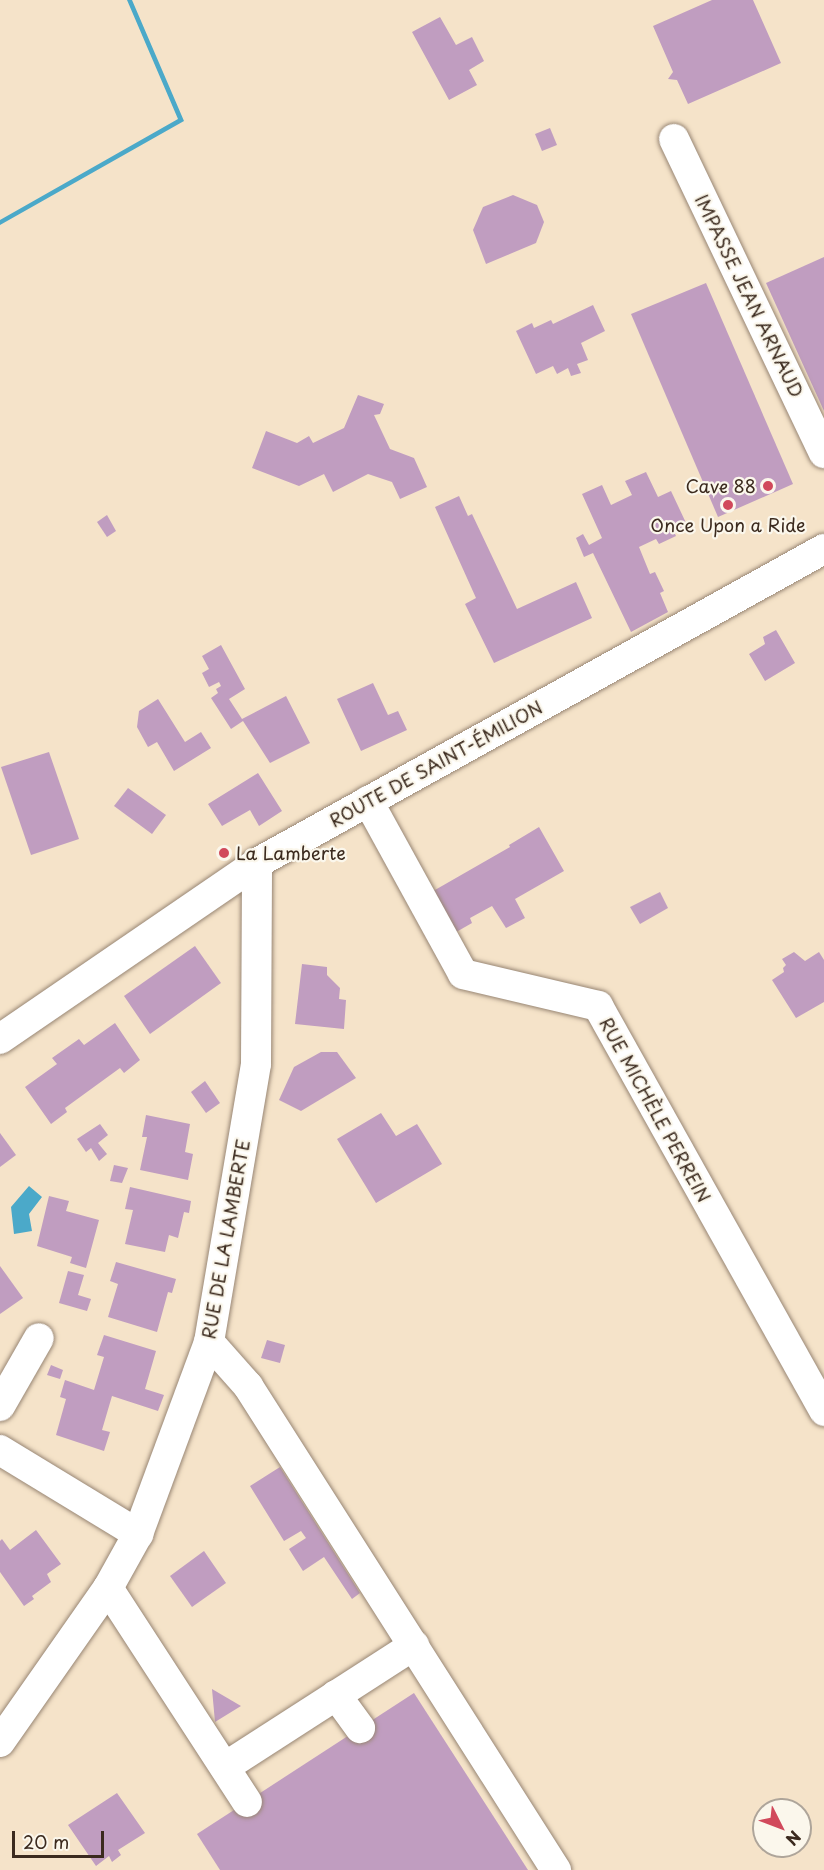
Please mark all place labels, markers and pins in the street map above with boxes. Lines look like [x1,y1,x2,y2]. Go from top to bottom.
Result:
place label: Cave 88 [685,475,756,497]
marker: Cave 88 [761,479,775,493]
marker: Once Upon a Ride [721,498,735,512]
place label: Once Upon a Ride [651,514,805,536]
place label: La Lamberte [236,842,345,864]
marker: La Lamberte [217,846,231,860]

